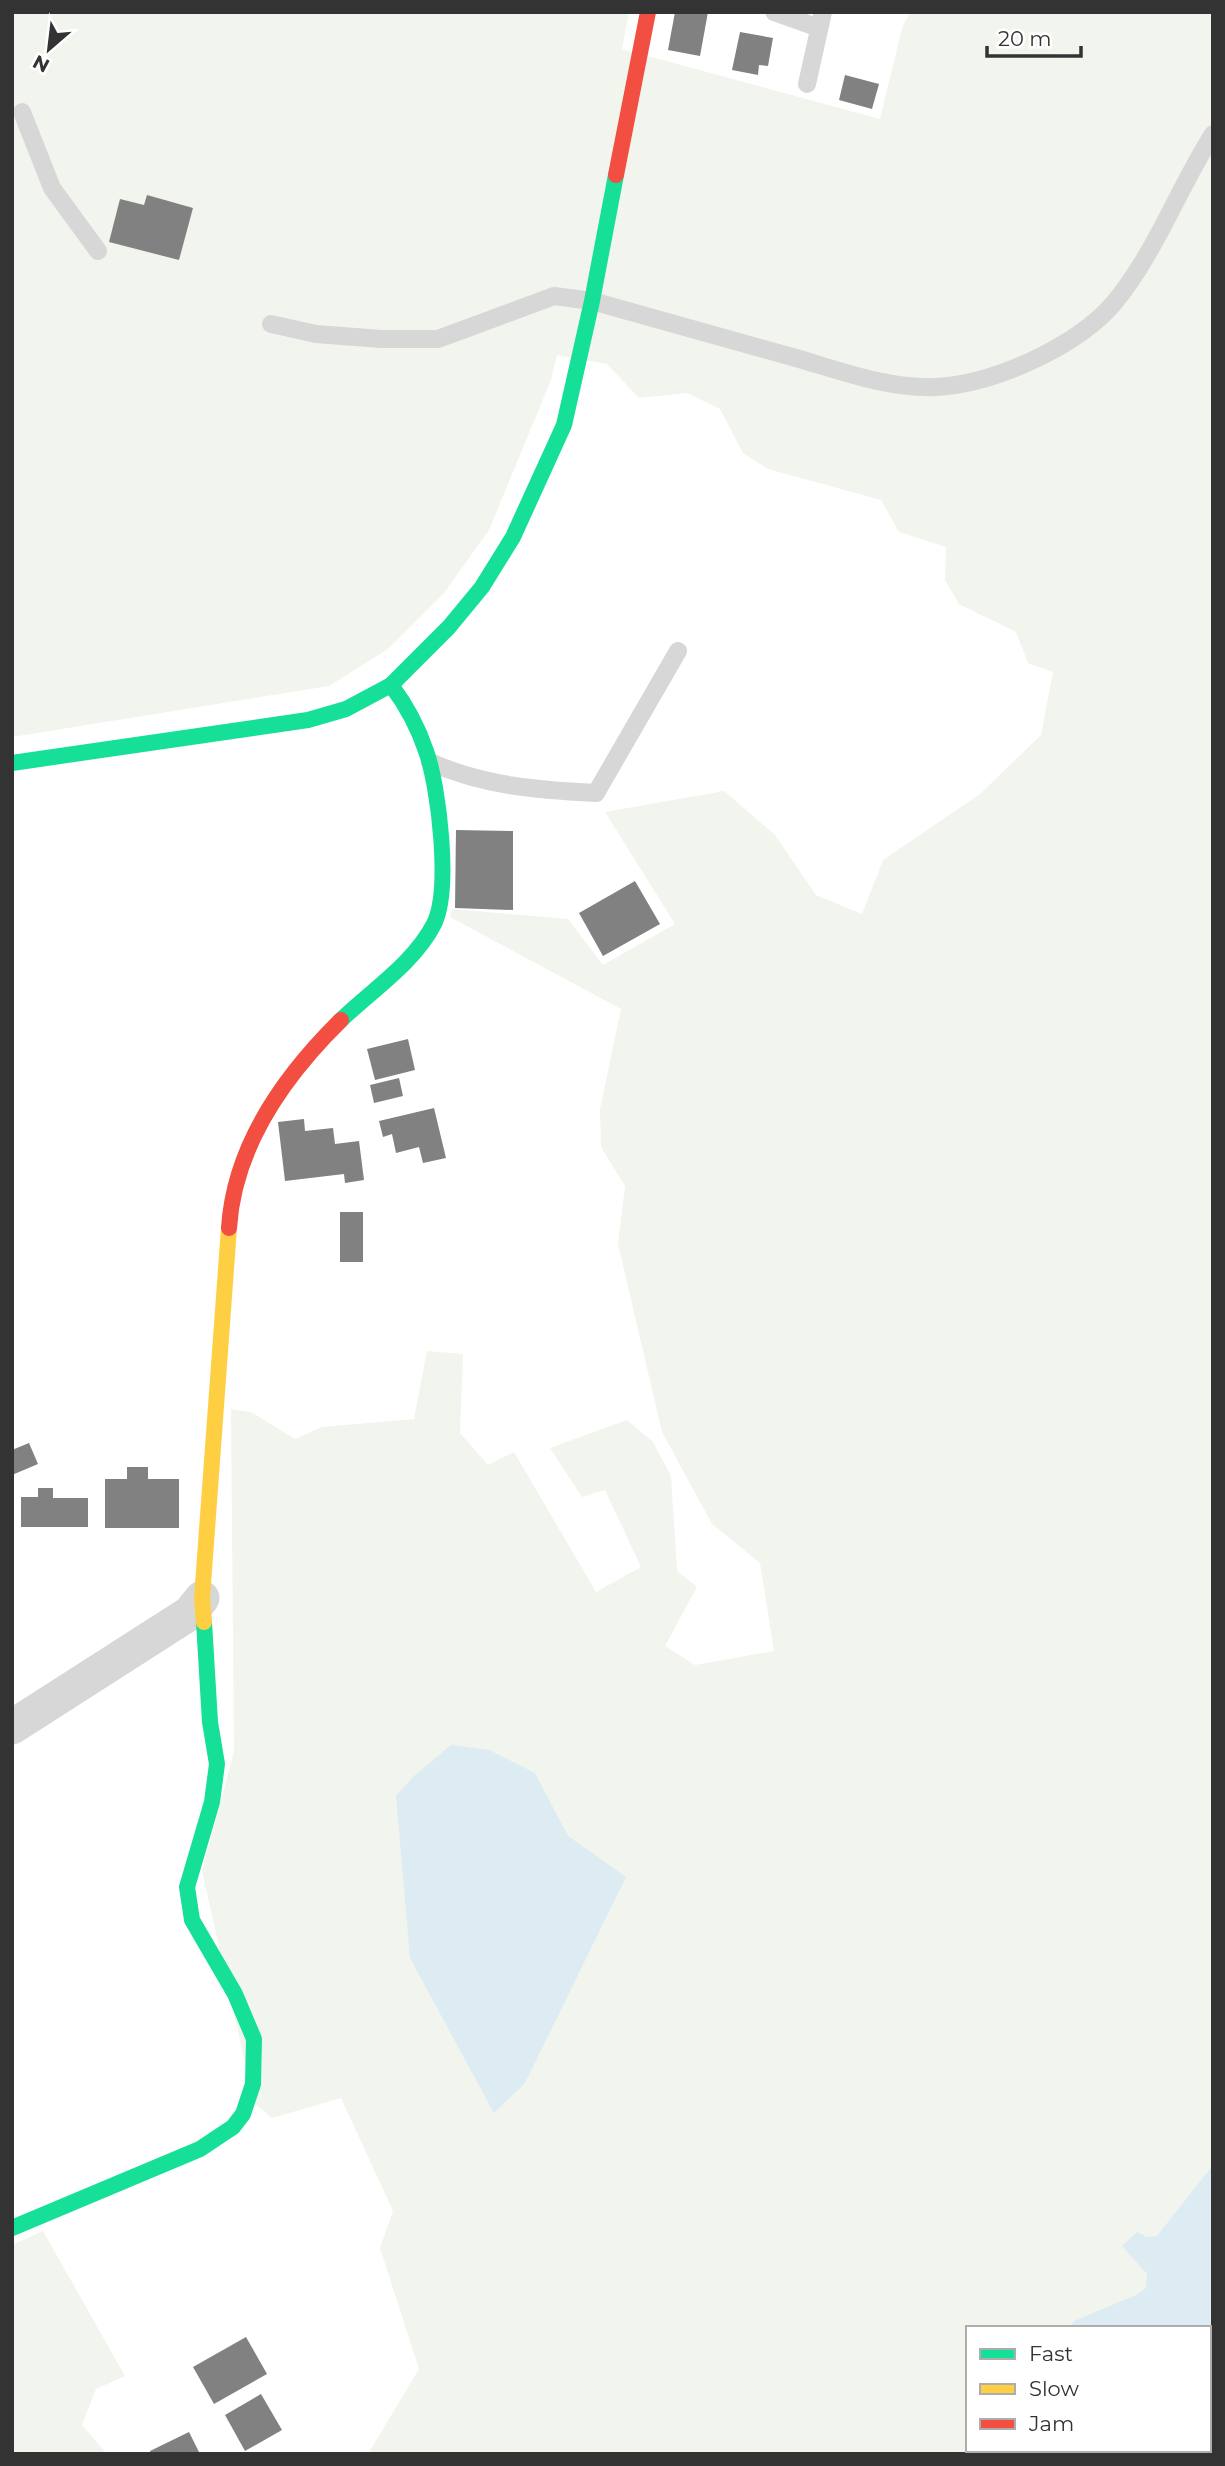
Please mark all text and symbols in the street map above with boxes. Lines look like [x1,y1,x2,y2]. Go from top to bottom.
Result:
north arrow [14,14,84,84]
scale bar [987,14,1082,58]
text: 20 m [998,26,1052,51]
text: N [29,50,53,77]
legend [966,2326,1211,2452]
text: Fast [1029,2341,1073,2366]
text: Slow [1029,2376,1079,2401]
text: Jam [1028,2411,1074,2436]

